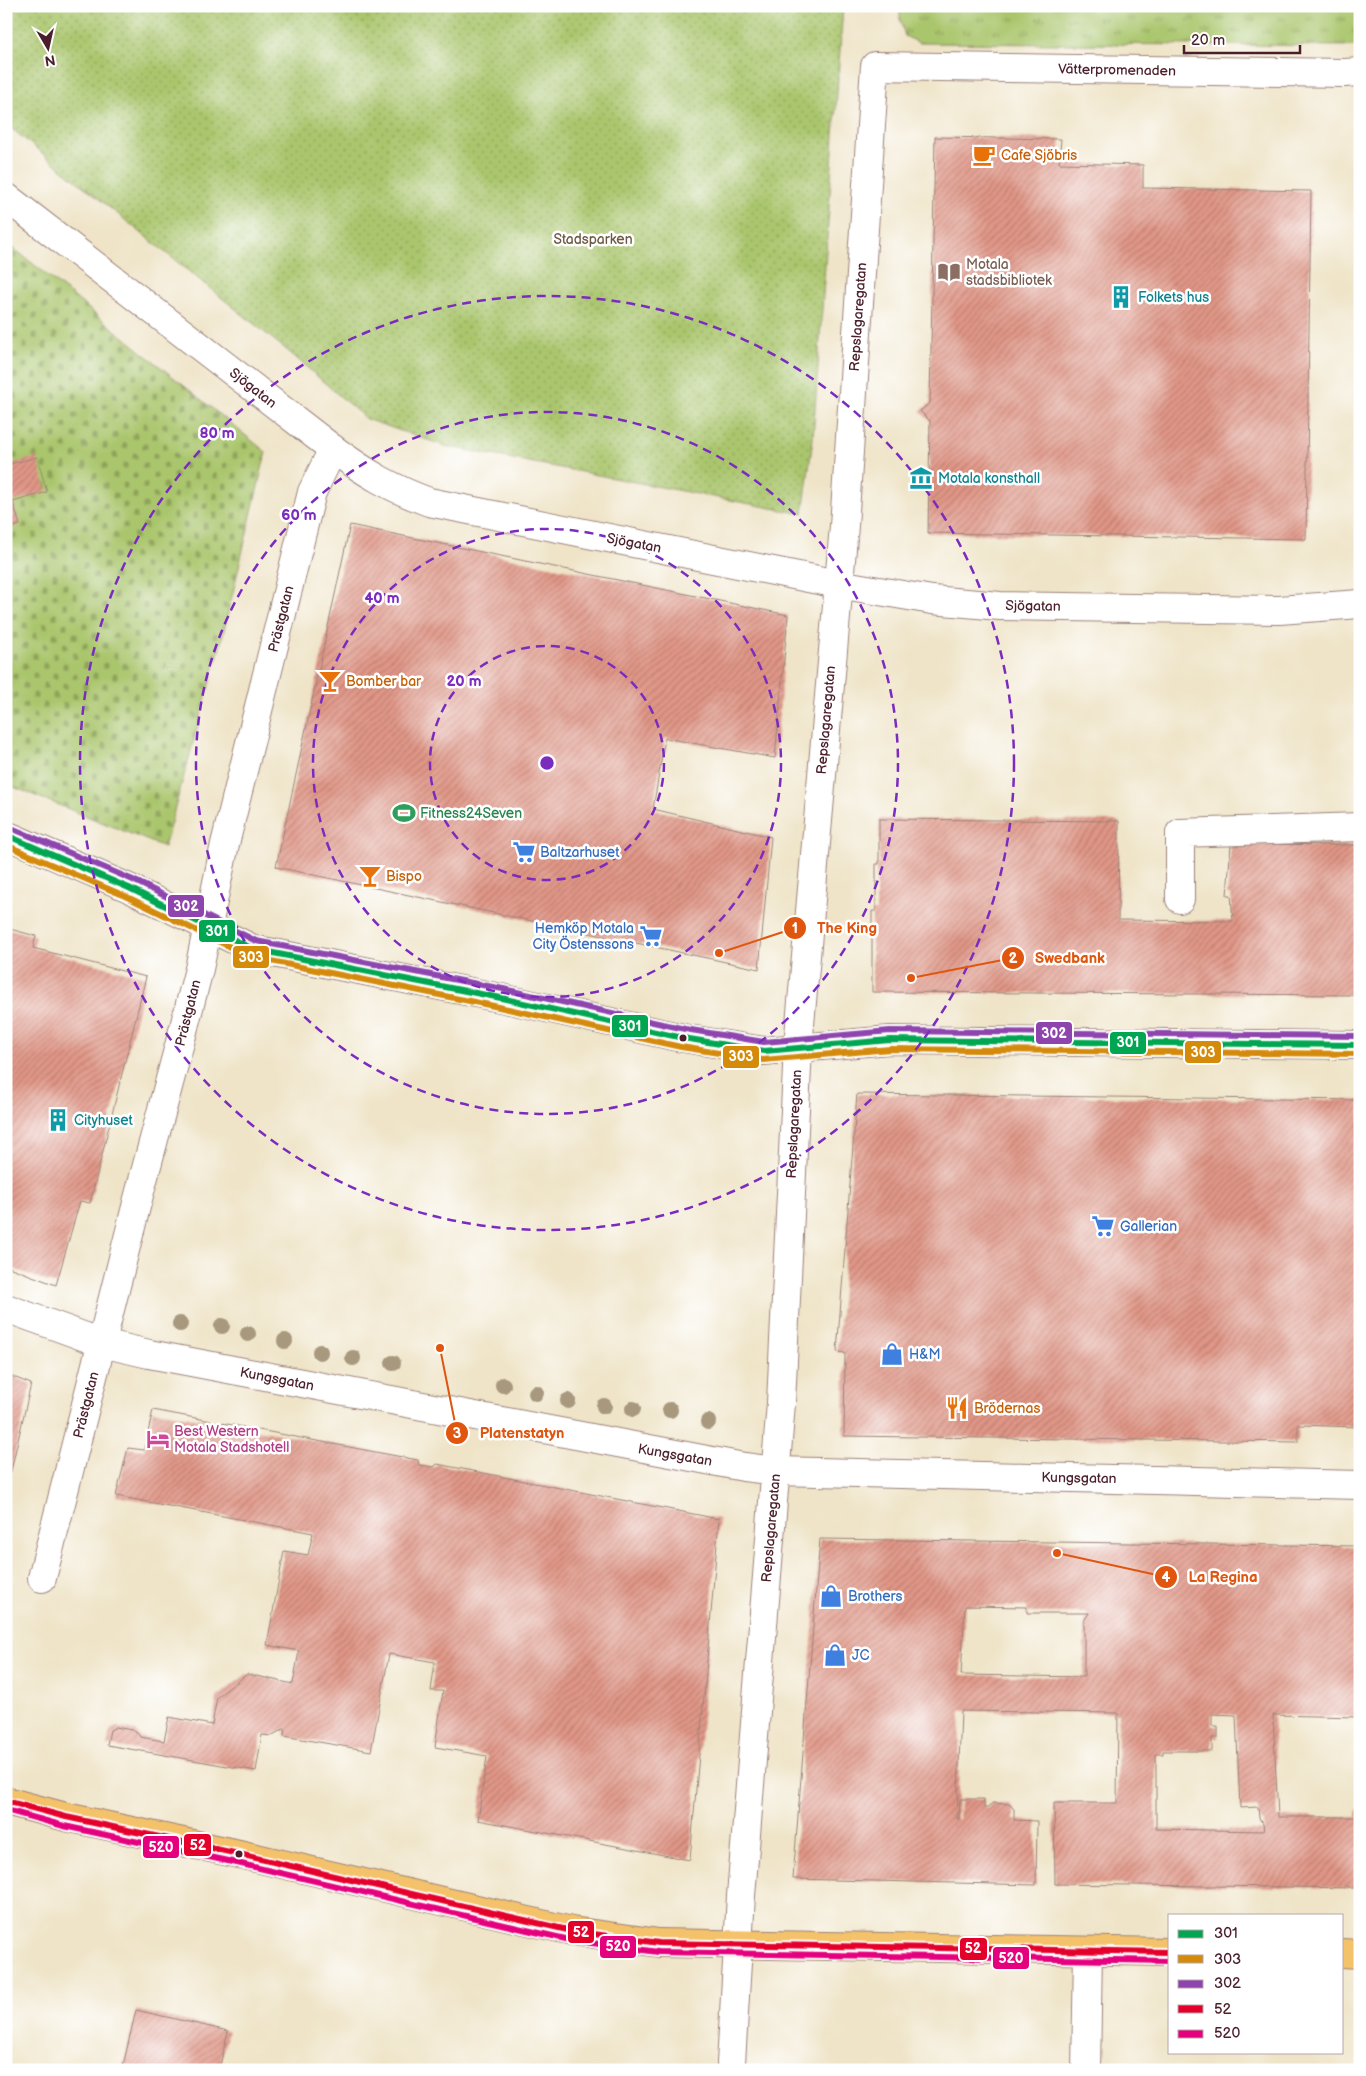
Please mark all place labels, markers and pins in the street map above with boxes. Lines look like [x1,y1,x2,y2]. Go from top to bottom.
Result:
cafe icon: Cafe Sjöbris [971,142,997,168]
place label: Cafe Sjöbris [1001,147,1077,164]
place label: Motala stadsbibliotek [966,256,1052,289]
library icon: Motala stadsbibliotek [936,259,962,285]
building icon: Folkets hus [1108,284,1134,310]
place label: Folkets hus [1138,289,1209,306]
museum icon: Motala konsthall [908,465,934,491]
place label: Motala konsthall [938,470,1040,487]
bar icon: Bomber bar [317,668,343,694]
place label: Bomber bar [346,673,422,690]
centre of rings [538,754,556,772]
sports icon: Fitness24Seven [391,800,417,826]
place label: Fitness24Seven [420,805,522,822]
supermarket icon: Baltzarhuset [511,839,537,865]
place label: Baltzarhuset [540,844,620,861]
bar icon: Bispo [357,863,383,889]
place label: Bispo [386,868,422,885]
callout: The King [782,913,887,943]
place label: Hemköp Motala City Östenssons [532,920,634,953]
supermarket icon: Hemköp Motala City Östenssons [638,923,664,949]
callout: Swedbank [1001,943,1115,973]
unlabelled marker [678,1033,688,1043]
building icon: Cityhuset [45,1107,71,1133]
place label: Cityhuset [74,1112,134,1129]
supermarket icon: Gallerian [1090,1213,1116,1239]
place label: Gallerian [1120,1218,1177,1235]
shop icon: H&M [879,1341,905,1367]
place label: H&M [909,1346,941,1363]
restaurant icon: Brödernas [944,1395,970,1421]
place label: Brödernas [974,1400,1040,1417]
callout: Platenstatyn [445,1418,574,1448]
place label: Best Western Motala Stadshotell [174,1423,289,1456]
hotel icon: Best Western Motala Stadshotell [145,1426,171,1452]
callout: La Regina [1153,1562,1267,1592]
shop icon: Brothers [818,1583,844,1609]
place label: Brothers [848,1588,903,1605]
shop icon: JC [822,1642,848,1668]
place label: JC [852,1647,869,1664]
unlabelled marker [234,1849,244,1859]

